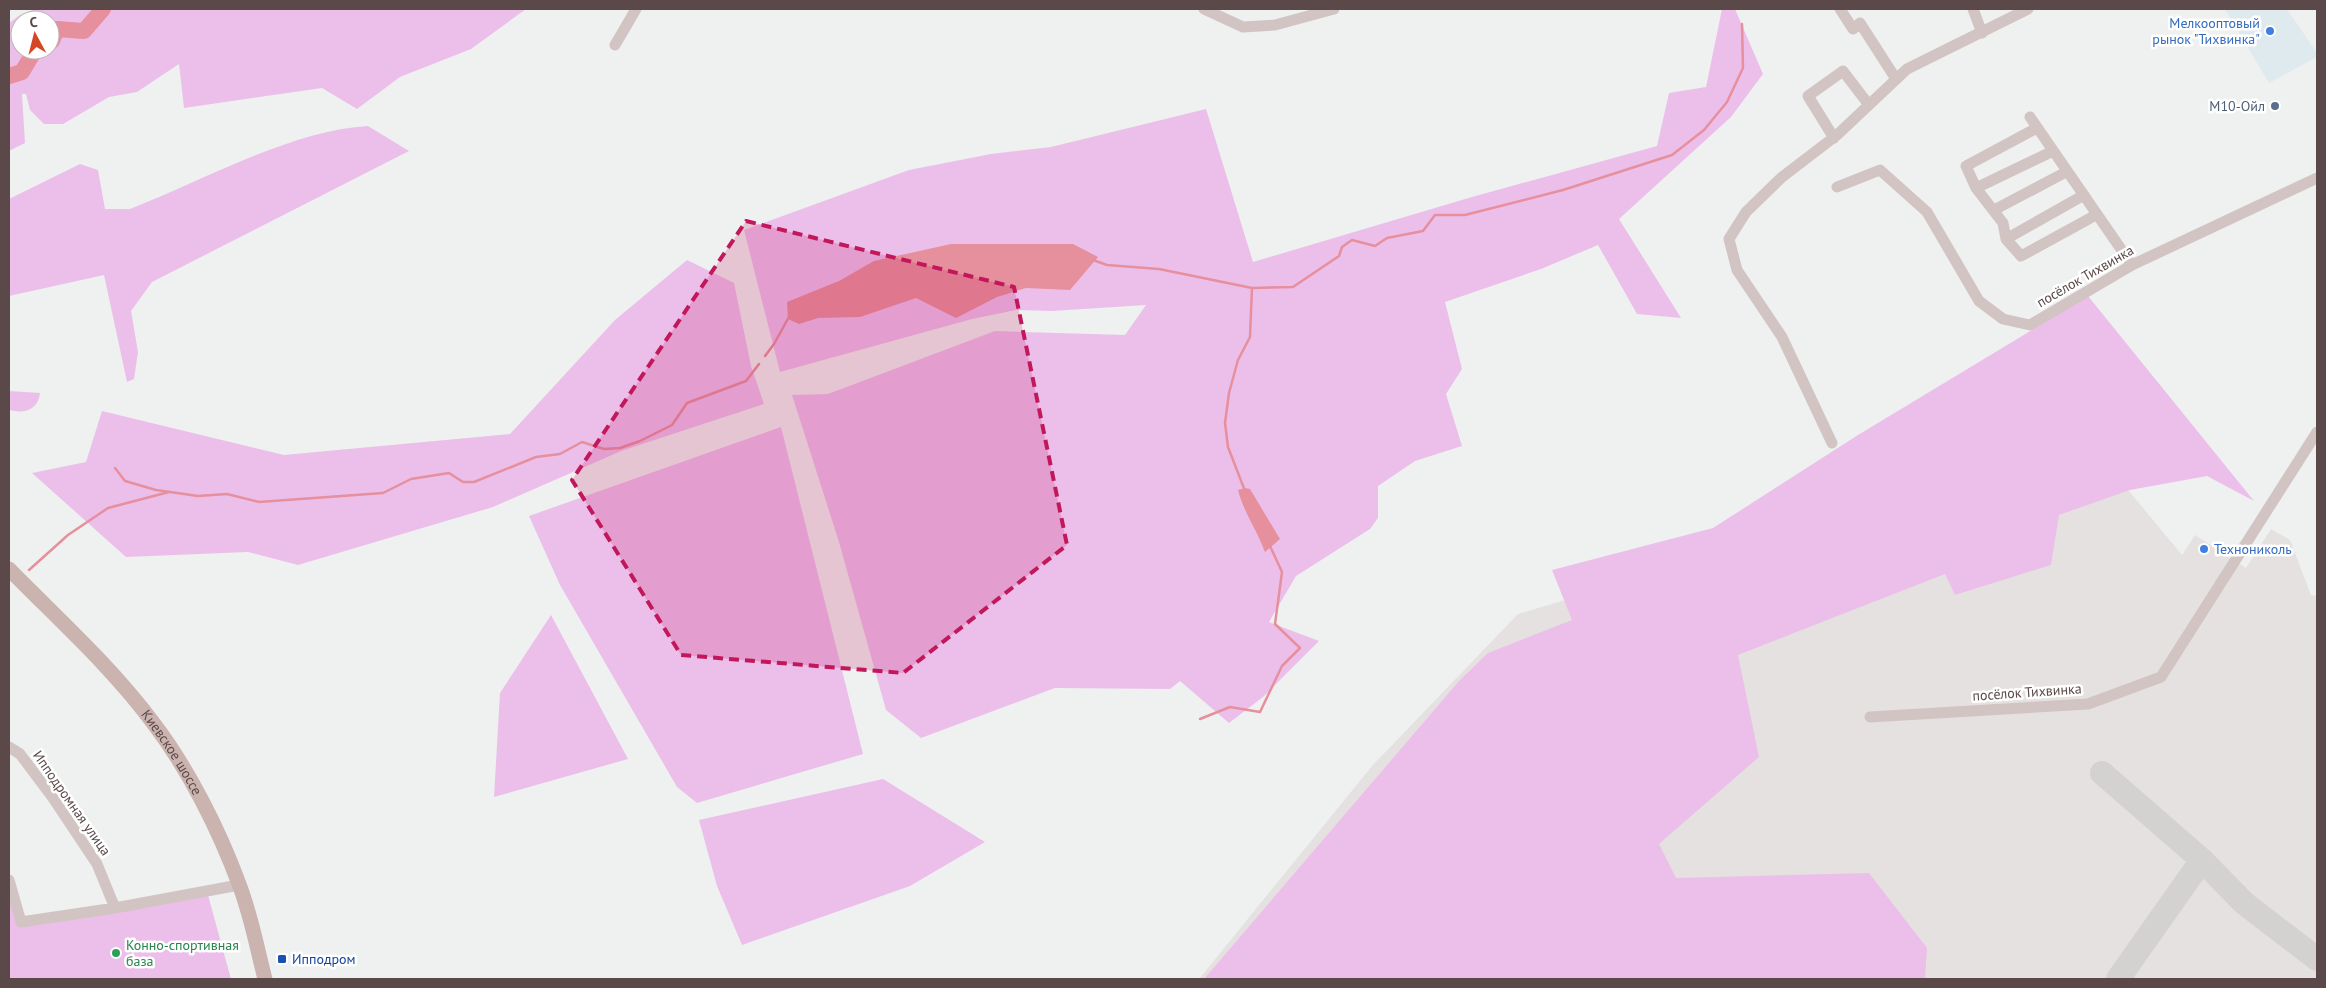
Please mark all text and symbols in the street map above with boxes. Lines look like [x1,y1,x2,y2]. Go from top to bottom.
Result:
north arrow [10,10,60,60]
text: С [28,13,39,32]
place label: Мелкооптовый рынок "Тихвинка" [2152,14,2260,48]
marker: Мелкооптовый рынок "Тихвинка" [2264,25,2276,37]
place label: М10-Ойл [2209,97,2265,115]
marker: М10-Ойл [2269,100,2281,112]
street label: посёлок Тихвинка [2033,241,2137,311]
place label: Технониколь [2214,540,2292,558]
marker: Технониколь [2198,543,2210,555]
street label: посёлок Тихвинка [1972,679,2082,705]
street label: Киевское шоссе [137,706,206,798]
street label: Ипподромная улица [29,747,115,859]
place label: Конно-спортивная база [126,936,239,970]
marker: Конно-спортивная база [110,947,122,959]
place label: Ипподром [292,950,356,968]
marker: Ипподром [276,953,288,965]

